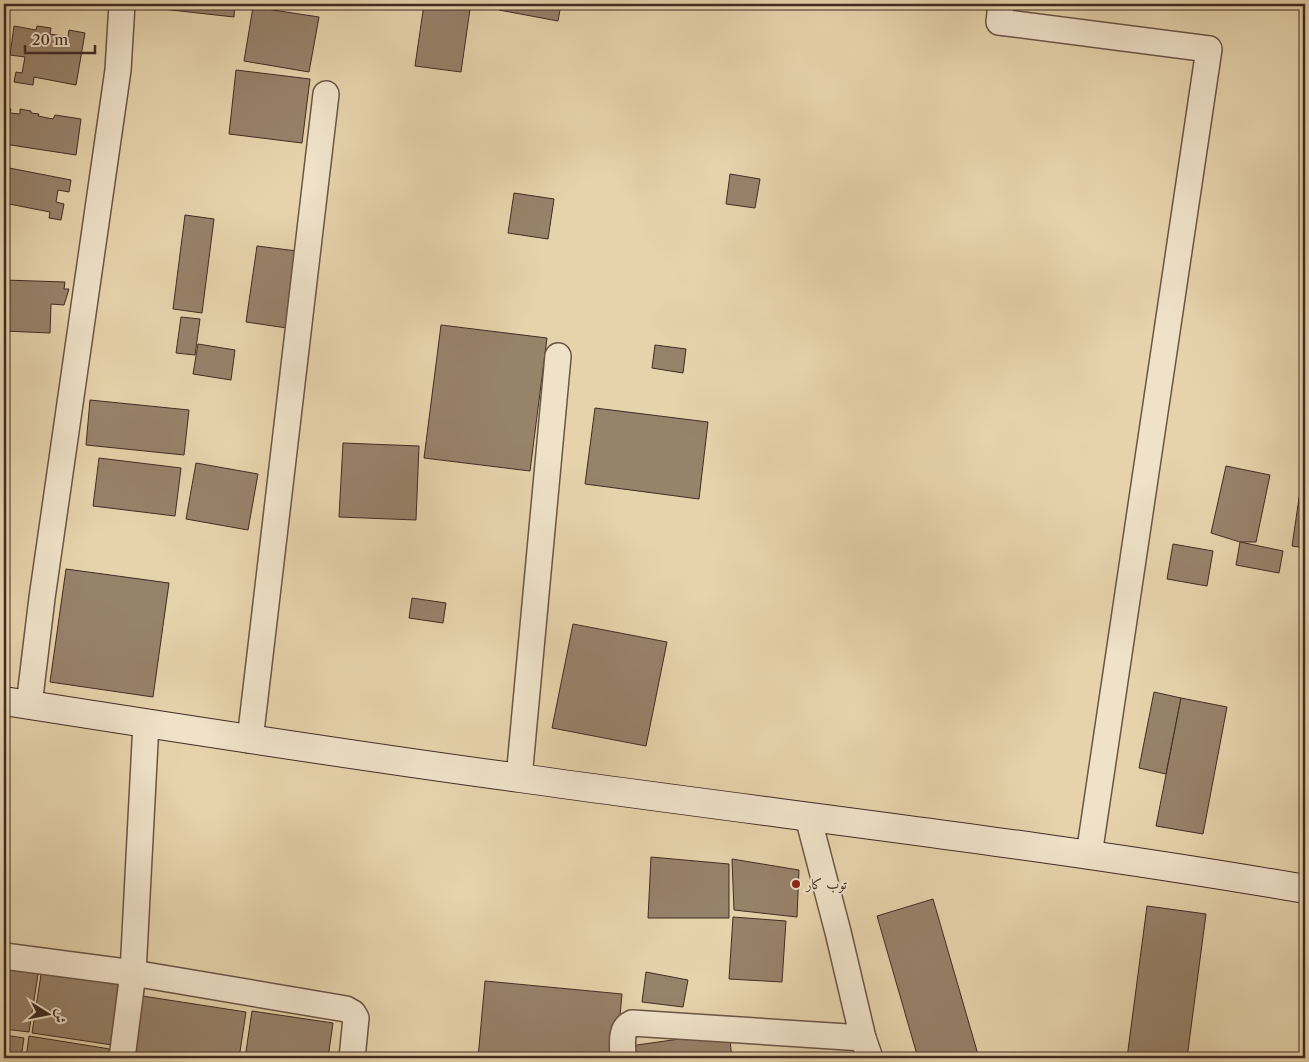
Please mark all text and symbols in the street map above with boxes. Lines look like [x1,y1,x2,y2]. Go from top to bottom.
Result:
scale bar [25,22,95,54]
text: 20 m [32,30,68,49]
place label: توب كار [804,875,847,893]
marker: توب كار [790,878,802,890]
north arrow [22,990,72,1040]
text: ش [51,1008,71,1025]

